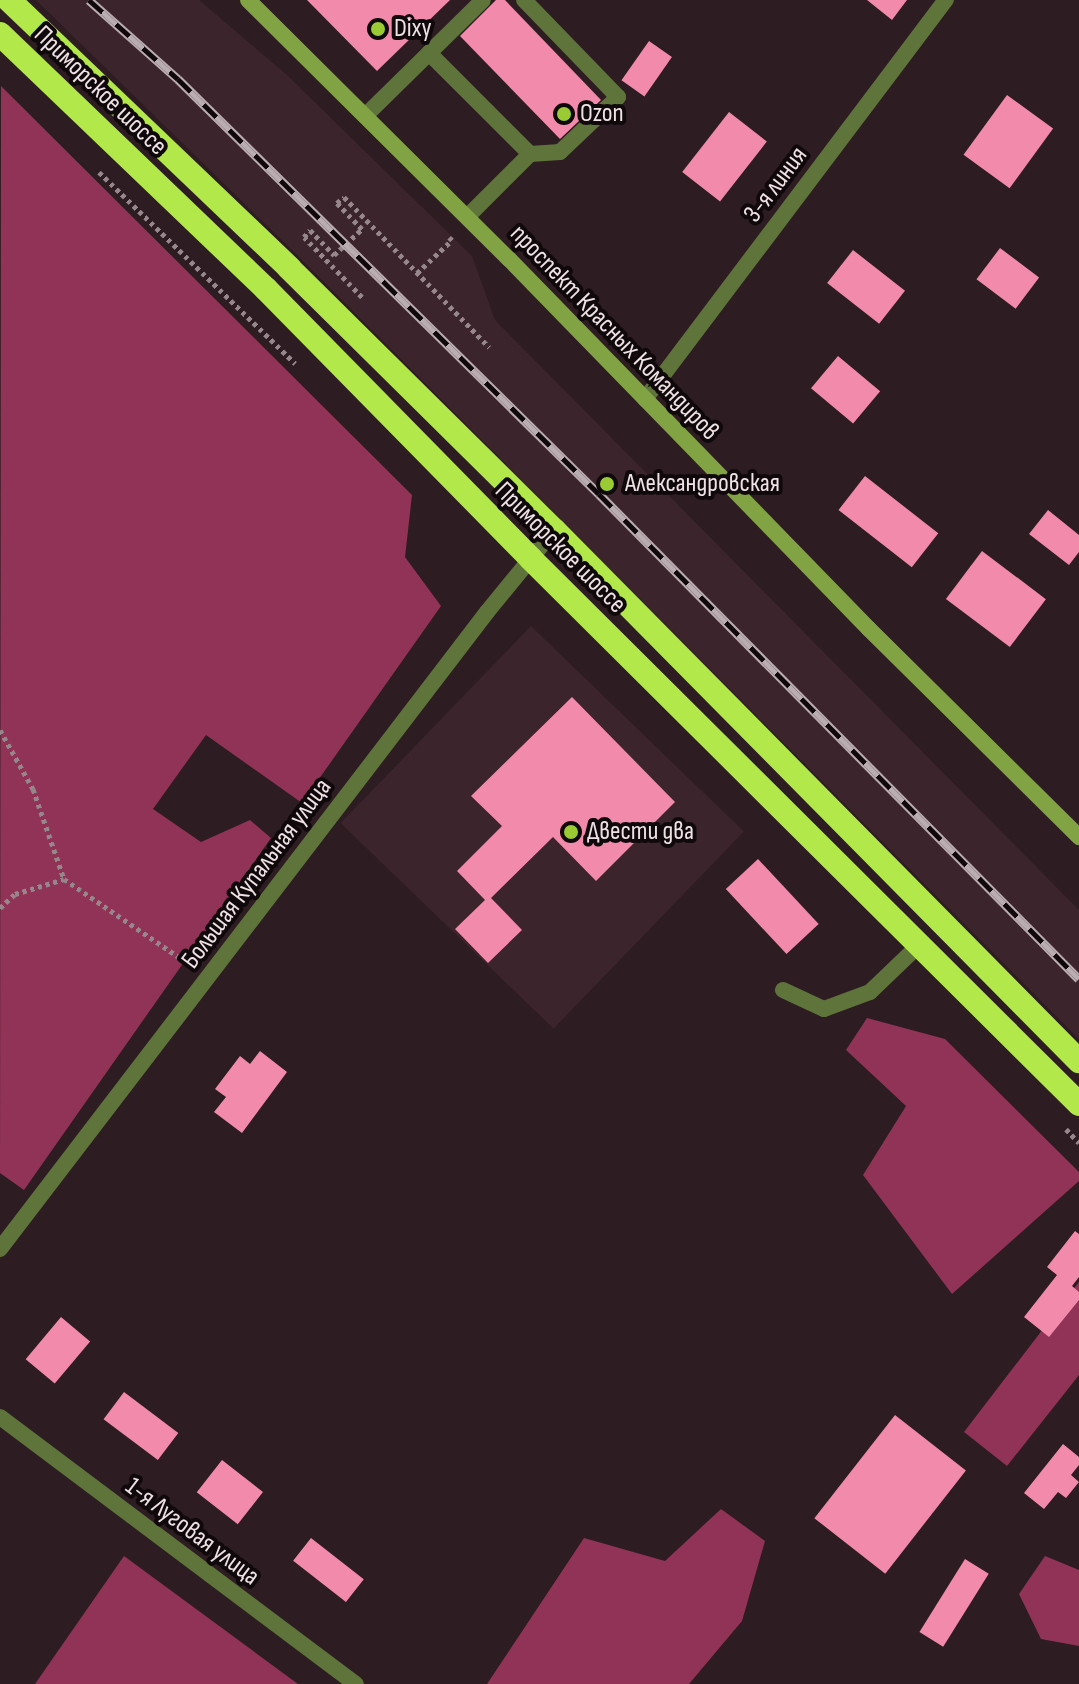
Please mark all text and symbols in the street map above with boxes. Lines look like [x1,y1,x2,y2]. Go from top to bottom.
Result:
place label: Dixy [394,13,432,45]
street label: Приморское шоссе [27,20,173,162]
marker: Dixy [369,20,387,38]
place label: Ozon [580,98,624,130]
marker: Ozon [555,105,573,123]
street label: 3-я линия [737,141,815,229]
street label: проспект Красных Командиров [503,219,725,447]
place label: Александровская [625,468,780,500]
marker: Александровская [596,473,618,495]
street label: Приморское шоссе [488,476,632,620]
street label: Большая Купальная улица [175,773,339,975]
place label: Двести два [587,816,694,848]
marker: Двести два [562,823,580,841]
street label: 1-я Луговая улица [119,1472,265,1592]

